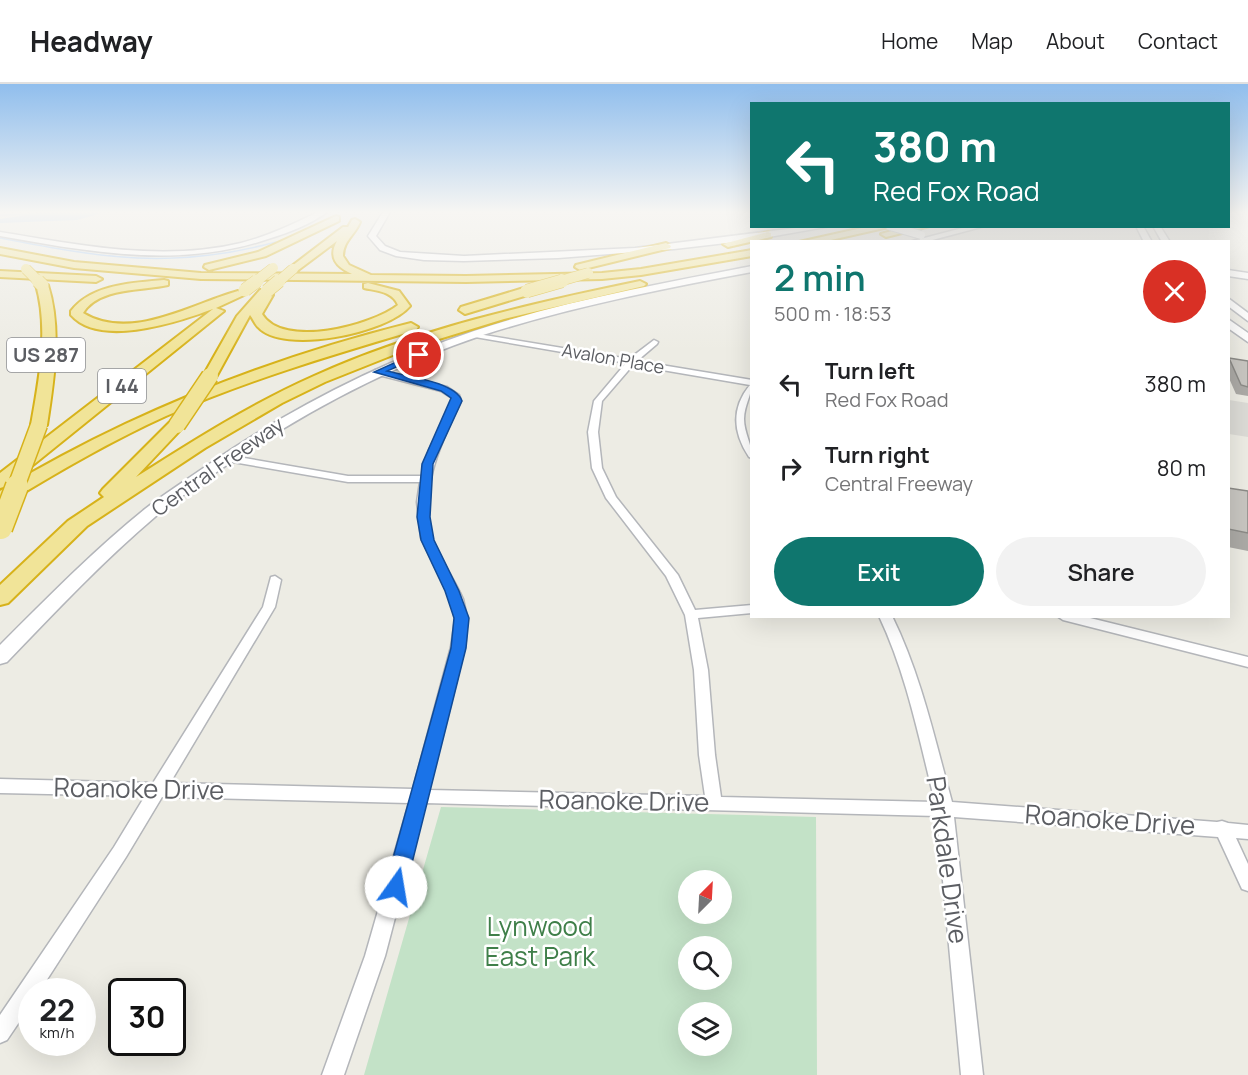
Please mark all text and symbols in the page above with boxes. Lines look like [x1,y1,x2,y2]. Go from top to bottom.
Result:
text: Headway [30,22,153,60]
text: Home [881,27,938,55]
text: Map [971,27,1013,55]
text: About [1046,27,1105,55]
text: Contact [1138,27,1218,55]
text: 380 m [873,117,997,175]
icon: left [774,126,852,204]
text: Red Fox Road [873,172,1040,209]
text: 2 min [774,253,866,302]
button: close [1143,260,1206,323]
text: 500 m · 18:53 [774,300,891,327]
pin [393,329,444,380]
street label: Avalon Place [560,337,666,379]
road number: US 287 [7,338,85,372]
icon: arrive [402,338,435,371]
text: Turn left [825,356,915,386]
icon: left [774,368,807,401]
road number: I 44 [98,369,146,403]
text: 380 m [1145,369,1206,399]
text: Red Fox Road [825,386,949,413]
street label: Central Freeway [146,410,289,522]
text: Turn right [825,440,930,470]
icon: right [774,452,807,485]
text: 80 m [1157,453,1206,483]
text: Central Freeway [825,470,973,497]
button: Exit [774,537,984,606]
button: Share [996,537,1206,606]
street label: Roanoke Drive [53,769,225,807]
street label: Parkdale Drive [918,774,978,946]
street label: Roanoke Drive [538,781,710,819]
street label: Roanoke Drive [1024,795,1197,843]
position arrow [364,855,428,919]
north arrow [678,870,732,924]
map controls [678,870,732,1056]
park label: Lynwood East Park [485,908,596,974]
button: search [678,936,732,990]
speed limit sign: 30 [108,978,186,1056]
text: 22 [39,989,75,1030]
button: layers [678,1002,732,1056]
text: km/h [40,1022,74,1043]

